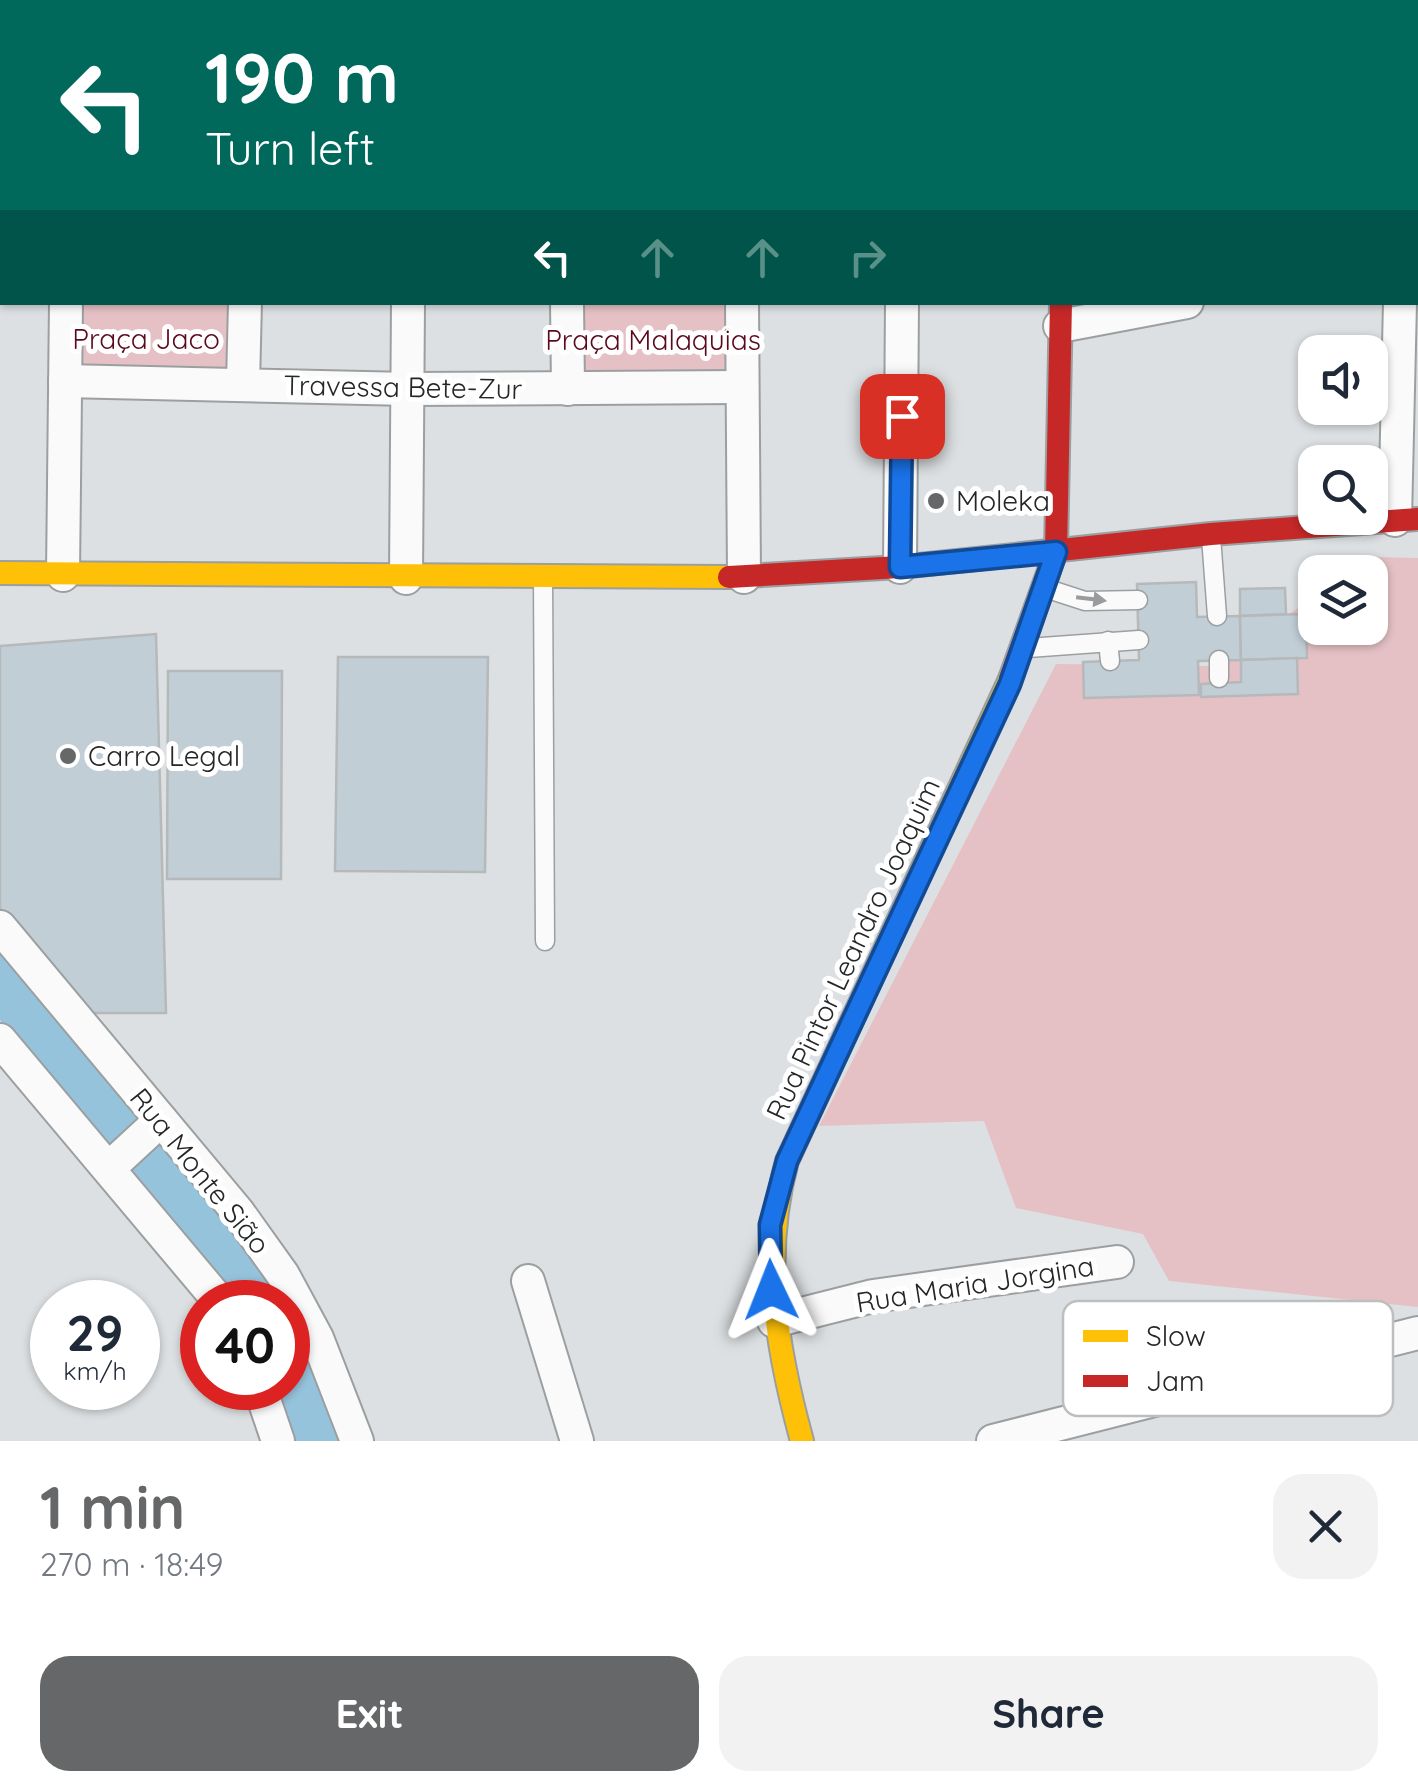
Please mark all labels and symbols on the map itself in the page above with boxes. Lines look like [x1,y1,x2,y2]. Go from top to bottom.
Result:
park label: Praça Jaco [72,321,220,356]
park label: Praça Malaquias [545,322,761,357]
street label: Travessa Bete-Zur [283,367,523,406]
pin [860,374,945,459]
place label: Moleka [956,483,1050,518]
marker: Moleka [925,490,947,512]
one-way arrow [1075,591,1107,607]
place label: Carro Legal [88,738,240,773]
marker: Carro Legal [57,745,79,767]
street label: Rua Pintor Leandro Joaquim [758,773,947,1125]
street label: Rua Monte Sião [123,1081,278,1261]
position arrow [719,1238,823,1342]
street label: Rua Maria Jorgina [853,1247,1096,1320]
speed limit sign: 40 [180,1280,310,1410]
legend [1063,1301,1393,1416]
text: Slow [1146,1318,1206,1353]
text: Jam [1146,1363,1205,1398]

